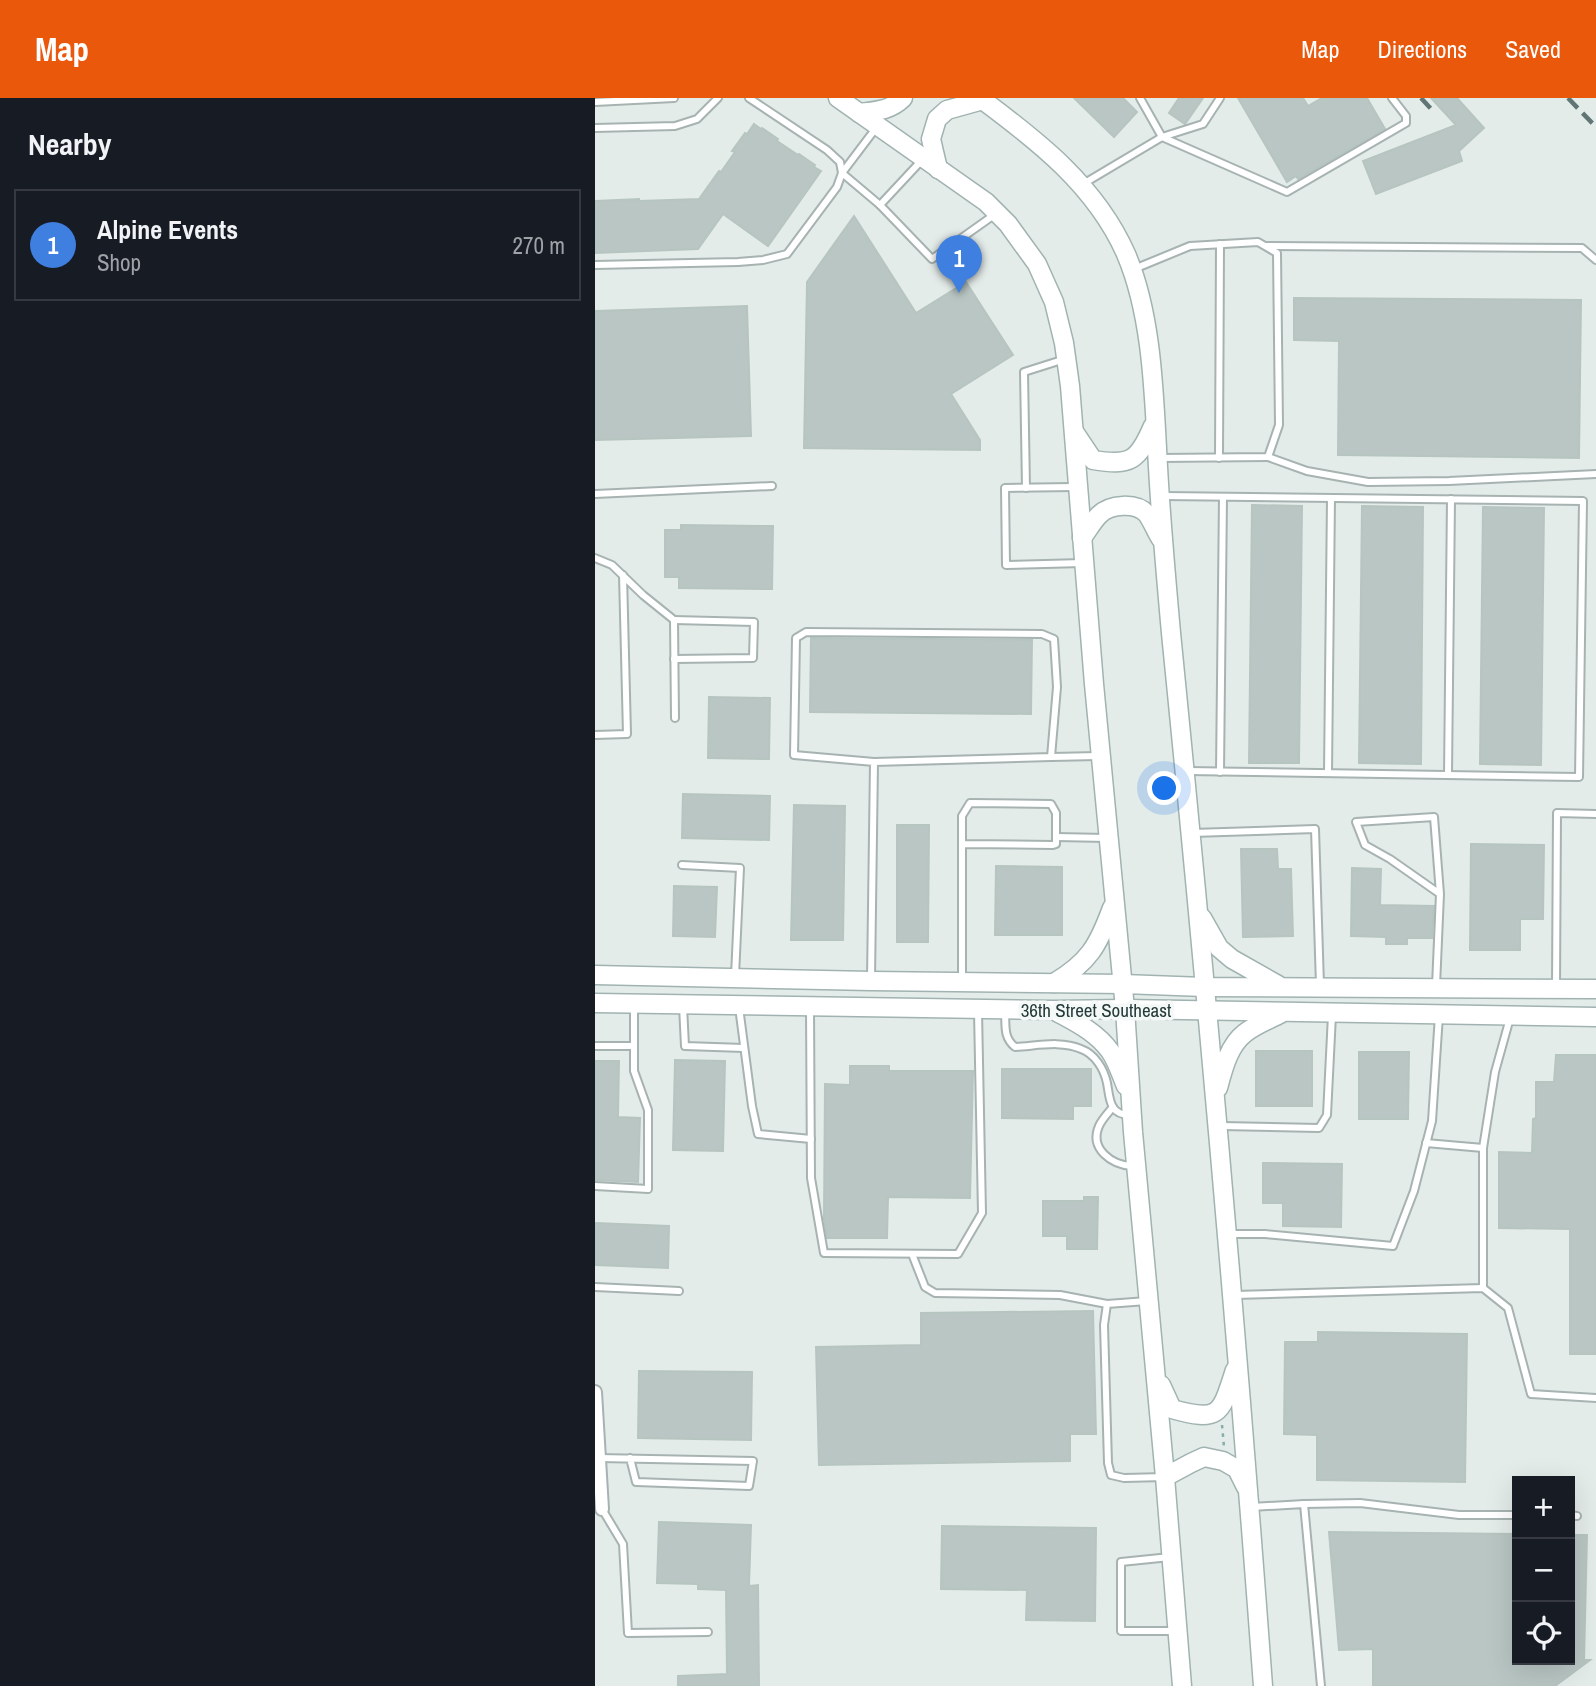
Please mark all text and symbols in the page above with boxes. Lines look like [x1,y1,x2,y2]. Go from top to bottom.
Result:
text: Map [35,27,89,71]
text: Map [1301,33,1339,65]
text: Directions [1377,33,1467,65]
text: Saved [1505,33,1561,65]
text: Nearby [28,124,111,164]
text: Alpine Events [97,212,238,247]
text: 1 [48,230,58,261]
text: 270 m [513,230,565,261]
pin: 1 [936,235,982,293]
text: Shop [97,247,141,278]
your location [1147,771,1181,805]
street label: 36th Street Southeast [1021,997,1172,1023]
map controls [1512,1476,1575,1665]
button: + [1512,1476,1575,1539]
button: − [1512,1539,1575,1602]
button: locate [1512,1602,1575,1665]

